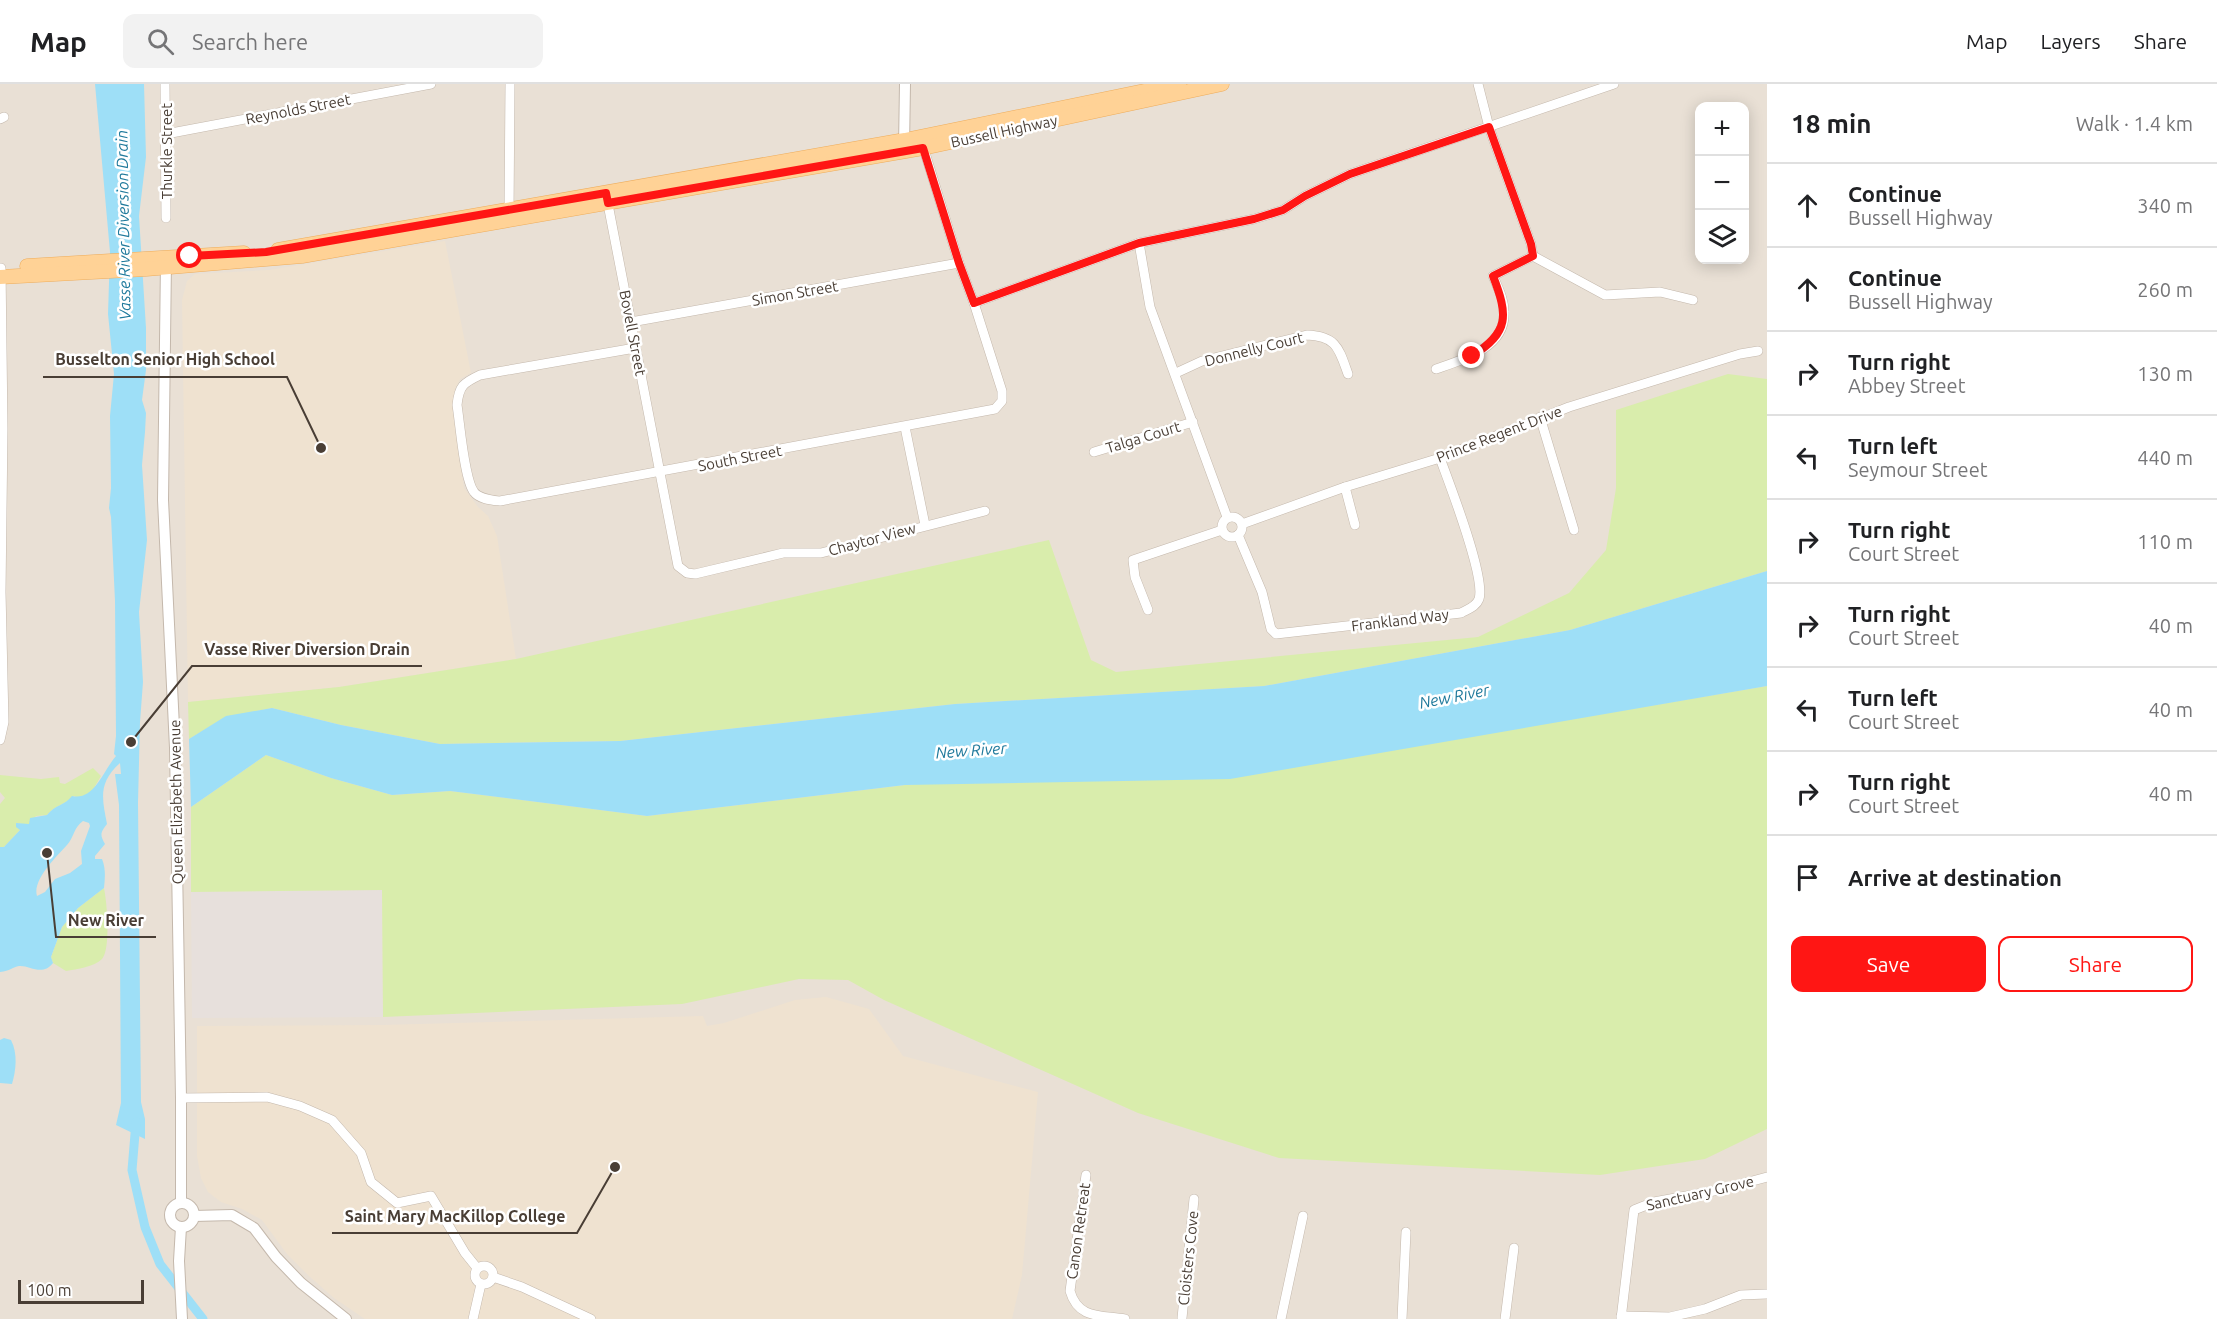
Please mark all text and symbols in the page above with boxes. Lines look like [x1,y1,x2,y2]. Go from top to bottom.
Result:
search box [123,14,543,68]
icon: search [144,25,177,58]
text: Map [30,26,87,57]
text: Search here [192,29,308,54]
text: Map [1966,29,2007,53]
text: Layers [2040,29,2101,53]
text: Share [2134,29,2187,53]
street label: Reynolds Street [244,90,352,128]
map controls [1695,102,1749,264]
button: + [1695,102,1749,156]
street label: Thurkle Street [158,103,175,199]
text: 18 min [1791,109,1871,138]
street label: Bussell Highway [949,111,1059,151]
text: Walk · 1.4 km [2076,112,2193,135]
water label: Vasse River Diversion Drain [112,130,134,320]
button: − [1695,156,1749,210]
text: Continue [1848,181,1942,206]
icon: ahead [1791,189,1824,222]
text: 340 m [2137,194,2193,217]
text: Bussell Highway [1848,206,1993,229]
button: layers [1695,210,1749,264]
route start [176,242,202,268]
text: Continue [1848,265,1942,290]
icon: ahead [1791,273,1824,306]
street label: Simon Street [751,277,839,309]
text: 260 m [2137,278,2193,301]
street label: Bovell Street [616,289,650,377]
text: Bussell Highway [1848,290,1993,313]
street label: Donnelly Court [1203,328,1305,370]
route end [1458,342,1484,368]
callout: Busselton Senior High School [43,343,287,377]
text: Turn right [1848,349,1950,374]
text: Busselton Senior High School [55,350,275,368]
icon: right [1791,357,1824,390]
text: 130 m [2137,362,2193,385]
text: Abbey Street [1848,374,1966,397]
street label: Prince Regent Drive [1434,402,1564,466]
street label: Talga Court [1104,418,1183,456]
text: Turn left [1848,433,1938,458]
icon: left [1791,441,1824,474]
street label: South Street [697,442,783,474]
text: 440 m [2137,446,2193,469]
text: Seymour Street [1848,458,1988,481]
text: Turn right [1848,517,1950,542]
street label: Chaytor View [826,519,918,559]
icon: right [1791,525,1824,558]
text: 110 m [2137,530,2193,553]
text: Court Street [1848,542,1959,565]
text: Turn right [1848,601,1950,626]
street label: Frankland Way [1350,606,1450,634]
icon: right [1791,609,1824,642]
text: 40 m [2149,614,2193,637]
text: Court Street [1848,626,1959,649]
callout: Vasse River Diversion Drain [192,632,422,666]
text: Vasse River Diversion Drain [204,640,410,658]
water label: New River [1418,680,1491,712]
text: Turn left [1848,685,1938,710]
icon: left [1791,693,1824,726]
text: 40 m [2149,698,2193,721]
text: Court Street [1848,710,1959,733]
street label: Queen Elizabeth Avenue [166,719,186,885]
water label: New River [935,738,1008,761]
text: Turn right [1848,769,1950,794]
icon: right [1791,777,1824,810]
text: 40 m [2149,782,2193,805]
text: Court Street [1848,794,1959,817]
icon: arrive [1791,861,1824,894]
text: Arrive at destination [1848,865,2062,890]
callout: New River [56,903,156,937]
text: New River [68,911,145,929]
button: Save [1791,936,1986,992]
button: Share [1998,936,2193,992]
street label: Sanctuary Grove [1645,1172,1755,1214]
street label: Canon Retreat [1063,1182,1093,1280]
callout: Saint Mary MacKillop College [332,1199,577,1233]
text: Saint Mary MacKillop College [345,1207,565,1225]
street label: Cloisters Cove [1175,1210,1201,1306]
scale bar [18,1277,144,1304]
text: 100 m [27,1281,72,1299]

